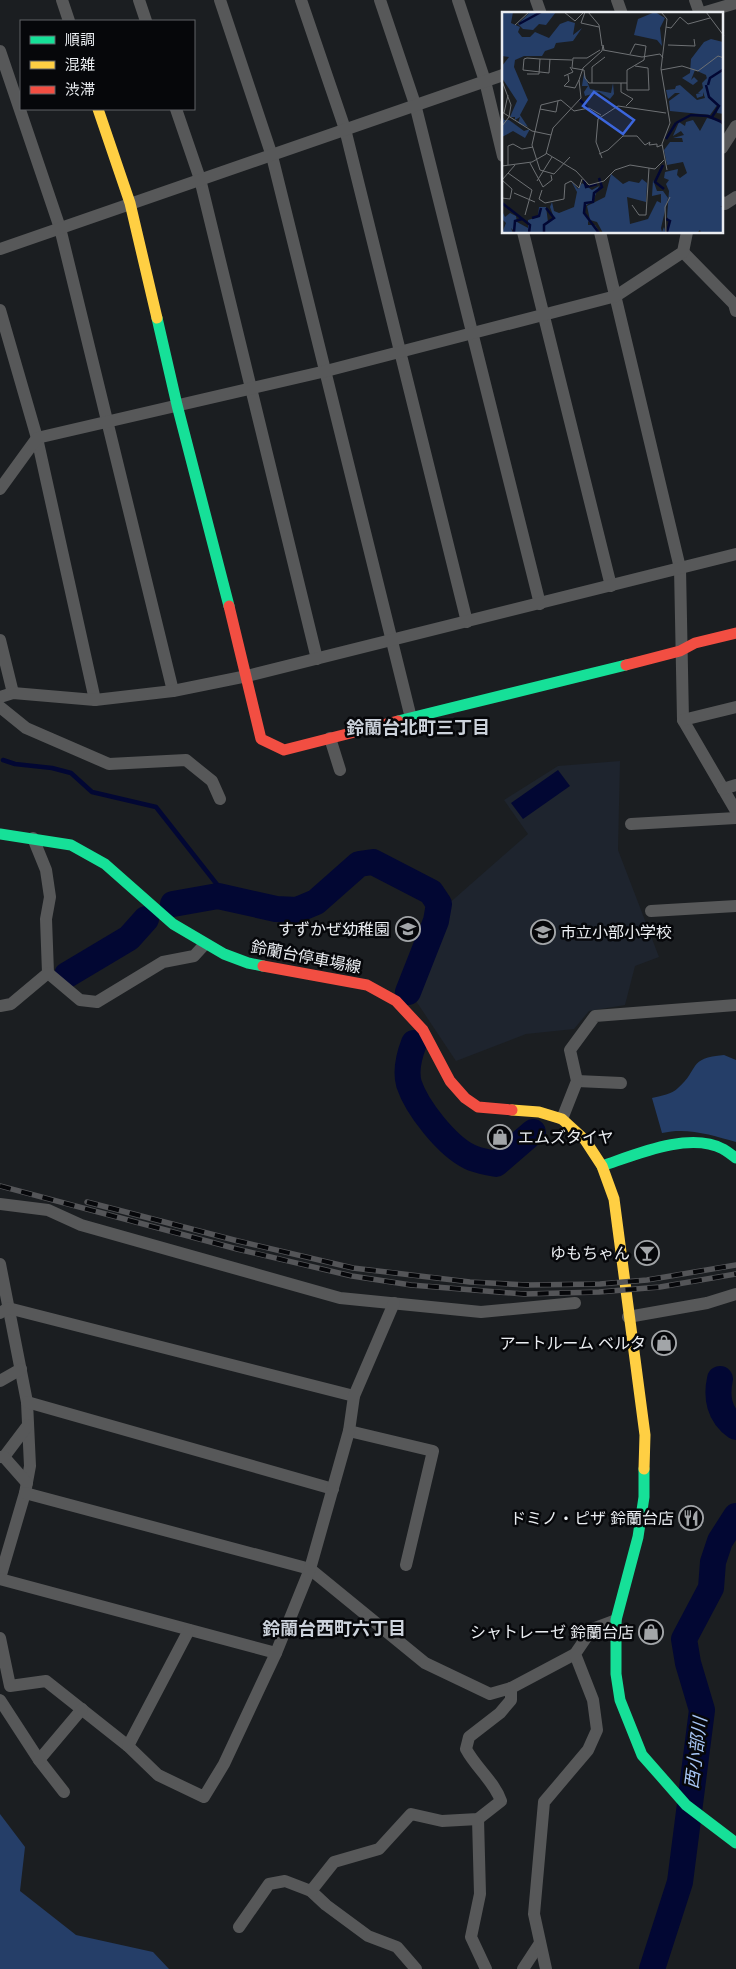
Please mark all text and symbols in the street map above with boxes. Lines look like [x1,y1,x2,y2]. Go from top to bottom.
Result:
inset map [502,12,724,234]
legend [20,20,195,110]
text: 順調 [65,31,95,49]
text: 混雑 [65,56,95,74]
text: 渋滞 [65,81,95,99]
district label: 鈴蘭台北町三丁目 [346,717,490,739]
school or university icon: すずかぜ幼稚園 [395,916,421,942]
school or university icon: 市立小部小学校 [530,919,556,945]
place label: すずかぜ幼稚園 [278,920,390,939]
place label: 市立小部小学校 [560,923,672,942]
street label: 鈴蘭台停車場線 [249,937,363,977]
shop icon: エムズタイヤ [487,1124,513,1150]
place label: エムズタイヤ [518,1128,614,1147]
bar icon: ゆもちゃん [634,1240,660,1266]
place label: ゆもちゃん [550,1244,630,1263]
shop icon: アートルーム ベルタ [651,1330,677,1356]
place label: アートルーム ベルタ [500,1334,646,1353]
restaurant icon: ドミノ・ピザ 鈴蘭台店 [678,1505,704,1531]
place label: ドミノ・ピザ 鈴蘭台店 [510,1509,674,1528]
district label: 鈴蘭台西町六丁目 [262,1618,406,1640]
shop icon: シャトレーゼ 鈴蘭台店 [638,1619,664,1645]
place label: シャトレーゼ 鈴蘭台店 [470,1623,634,1642]
water label: 西小部川 [681,1714,712,1790]

